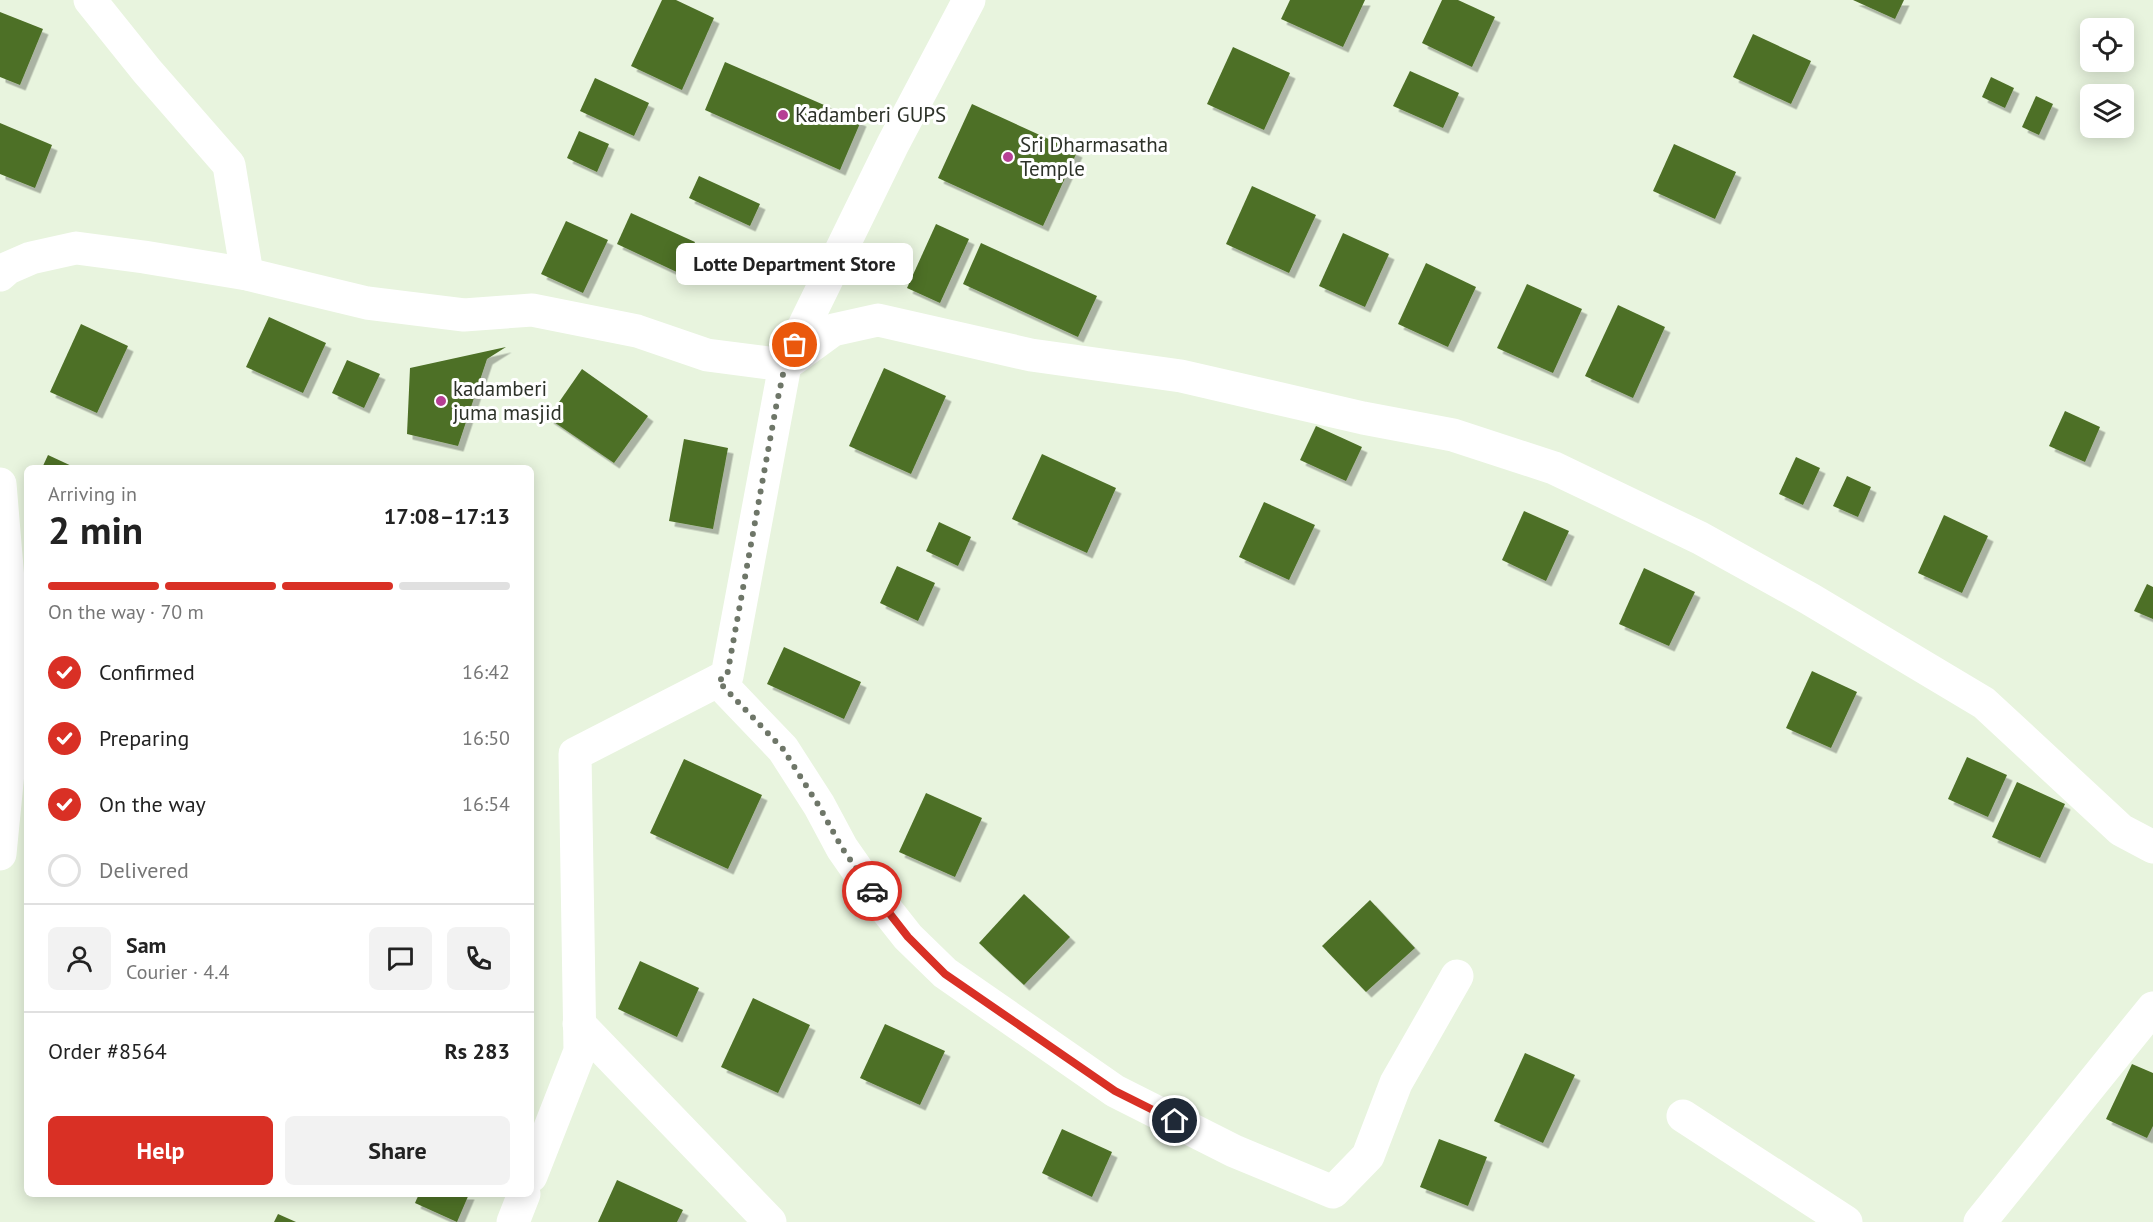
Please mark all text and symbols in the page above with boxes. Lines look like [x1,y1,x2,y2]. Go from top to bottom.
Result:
map controls [2080,18,2134,138]
button: locate [2080,18,2134,72]
button: layers [2080,84,2134,138]
place label: Kadamberi GUPS [795,101,946,128]
marker: Kadamberi GUPS [776,108,790,122]
place label: Sri Dharmasatha Temple [1020,131,1168,182]
marker: Sri Dharmasatha Temple [1001,150,1015,164]
callout: Lotte Department Store [676,243,914,285]
text: Lotte Department Store [693,251,896,277]
pin [769,319,820,370]
icon: bag [778,328,811,361]
place label: kadamberi juma masjid [453,375,562,426]
marker: kadamberi juma masjid [434,394,448,408]
text: Arriving in [48,481,137,507]
text: 17:08–17:13 [384,502,510,530]
text: 2 min [48,504,143,555]
text: On the way · 70 m [48,599,204,625]
icon: check [48,656,81,689]
text: Confirmed [99,658,195,686]
text: 16:42 [462,659,510,685]
icon: check [48,722,81,755]
text: Preparing [99,724,189,752]
text: 16:50 [462,725,510,751]
icon: check [48,788,81,821]
text: On the way [99,790,206,818]
text: 16:54 [462,791,510,817]
text: Delivered [99,856,189,884]
courier [842,861,902,921]
icon: car [856,875,889,908]
button: person [48,927,111,990]
button: chat [369,927,432,990]
button: phone [447,927,510,990]
text: Sam [126,931,166,959]
text: Courier · 4.4 [126,959,229,985]
text: Order #8564 [48,1037,167,1065]
text: Rs 283 [444,1037,510,1065]
pin [1149,1095,1200,1146]
icon: home [1158,1104,1191,1137]
button: Help [48,1116,273,1185]
button: Share [285,1116,510,1185]

